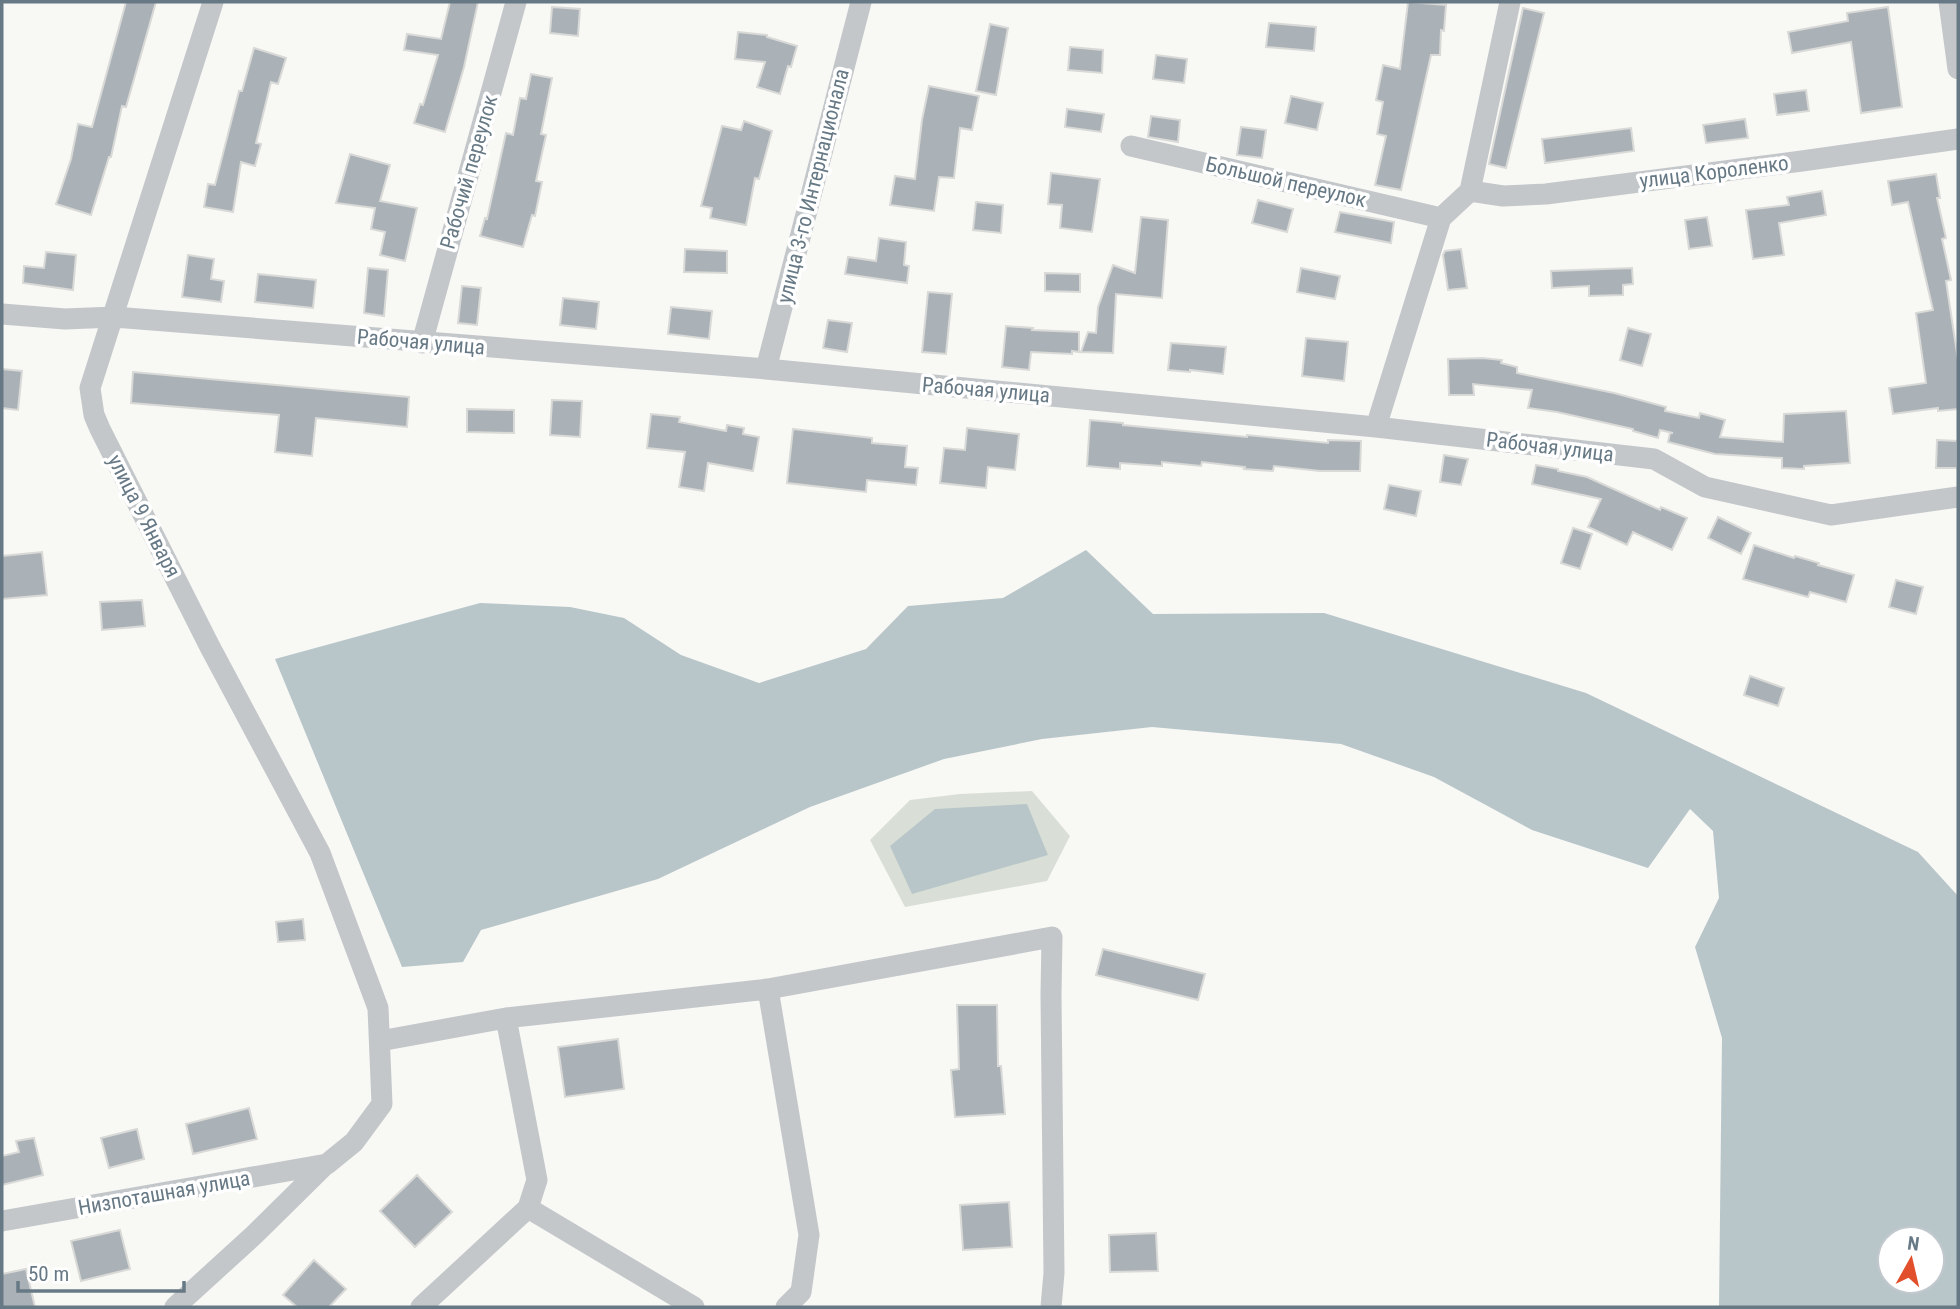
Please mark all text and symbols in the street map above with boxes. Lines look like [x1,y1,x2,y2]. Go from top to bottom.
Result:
street label: улица 3-го Интернационала [772,66,854,306]
street label: Рабочий переулок [436,92,502,252]
street label: улица Короленко [1638,151,1790,193]
street label: Большой переулок [1203,152,1369,212]
street label: Рабочая улица [356,324,486,360]
street label: Рабочая улица [921,372,1051,408]
street label: Рабочая улица [1485,427,1615,467]
street label: улица 9 Января [103,451,185,581]
street label: Низпоташная улица [76,1166,252,1220]
north arrow [1876,1225,1946,1295]
text: N [1906,1231,1921,1256]
scale bar [18,1250,184,1294]
text: 50 m [28,1262,69,1286]

